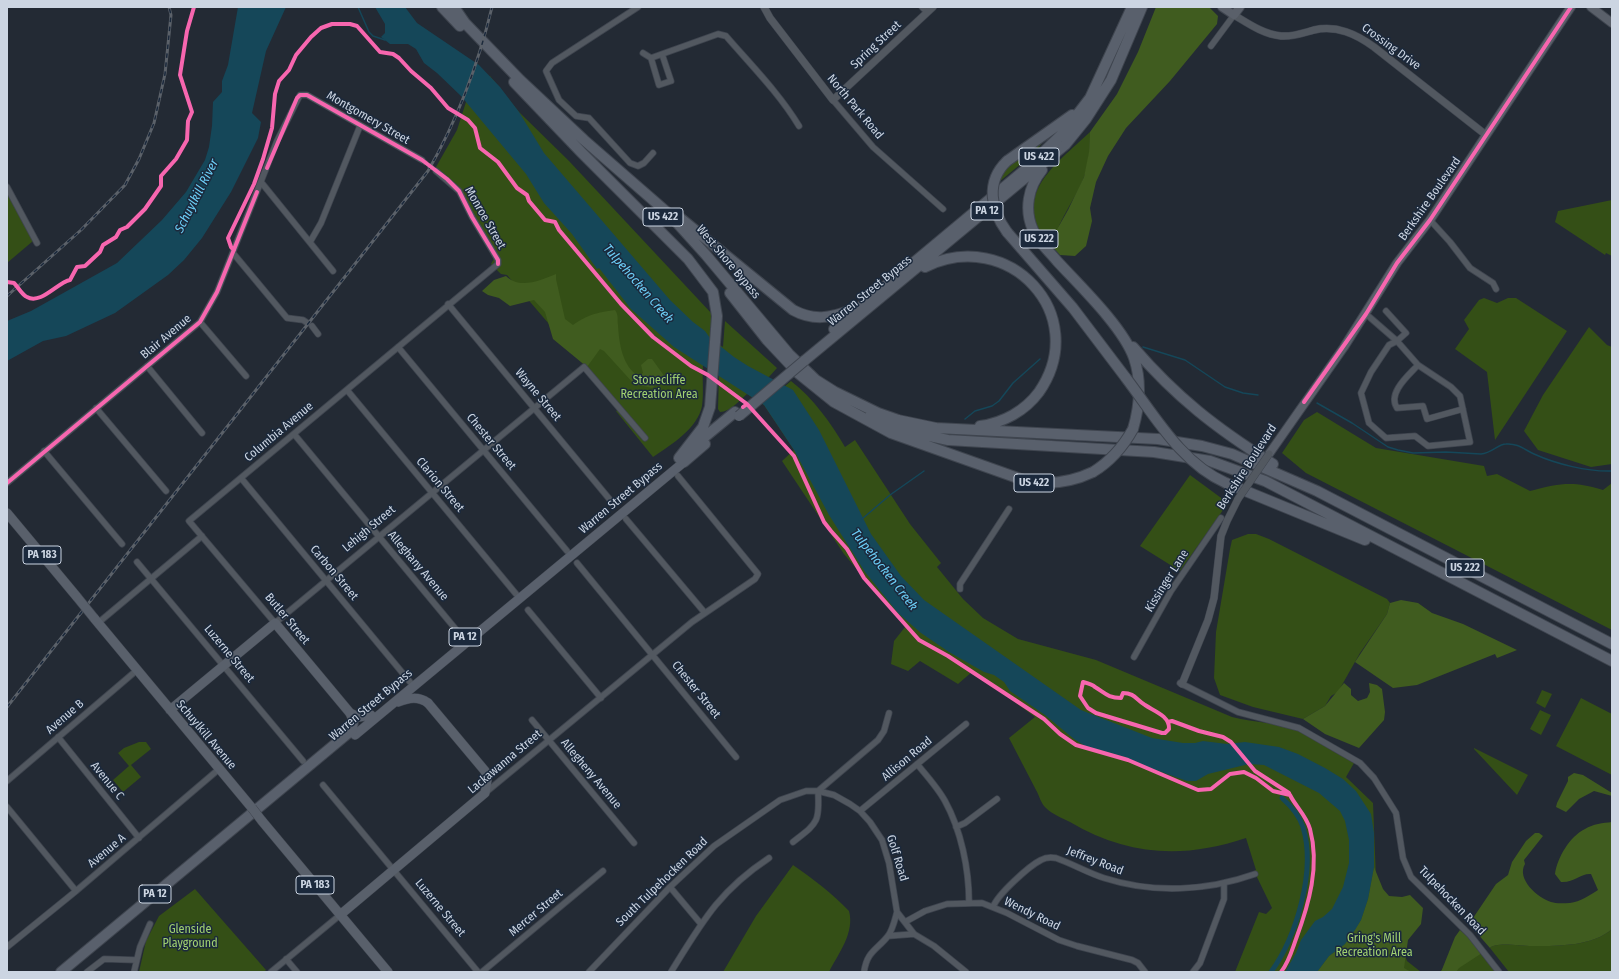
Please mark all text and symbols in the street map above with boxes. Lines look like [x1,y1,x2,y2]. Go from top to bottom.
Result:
street label: Spring Street [848,18,904,72]
street label: Crossing Drive [1359,21,1423,73]
street label: North Park Road [824,72,886,142]
street label: Montgomery Street [324,88,412,148]
road number: US 422 [1019,148,1059,166]
street label: Berkshire Boulevard [1396,154,1464,244]
water label: Schuylkill River [172,156,222,236]
street label: Monroe Street [461,184,509,252]
road number: PA 12 [971,202,1003,220]
road number: US 422 [643,208,683,226]
street label: West Shore Bypass [693,222,763,302]
road number: US 222 [1020,230,1058,248]
water label: Tulpehocken Creek [600,241,676,327]
street label: Warren Street Bypass [825,253,915,329]
street label: Blair Avenue [138,312,194,362]
street label: Wayne Street [512,366,564,424]
park label: Stonecliffe Recreation Area [620,374,698,402]
street label: Columbia Avenue [242,399,316,465]
street label: Chester Street [463,411,519,473]
street label: Berkshire Boulevard [1214,422,1280,512]
street label: Clarion Street [413,455,467,515]
street label: Warren Street Bypass [577,459,665,537]
road number: US 422 [1014,474,1054,492]
street label: Lehigh Street [340,503,398,555]
water label: Tulpehocken Creek [847,526,921,614]
street label: Alleghany Avenue [385,528,451,604]
street label: Carbon Street [307,543,361,603]
road number: PA 183 [23,546,61,564]
street label: Kissinger Lane [1142,547,1192,615]
road number: US 222 [1446,559,1484,577]
street label: Butler Street [261,591,313,647]
street label: Luzerne Street [201,622,257,686]
road number: PA 12 [449,628,481,646]
street label: Chester Street [669,658,723,722]
street label: Warren Street Bypass [327,666,415,744]
street label: Avenue B [43,697,87,737]
street label: Schuylkill Avenue [173,697,239,773]
street label: Lackawanna Street [465,727,545,797]
street label: Allison Road [879,734,935,784]
street label: Allegheny Avenue [558,736,624,812]
street label: Avenue C [87,759,127,803]
street label: Avenue A [85,831,129,871]
street label: Golf Road [883,833,911,883]
street label: South Tulpehocken Road [613,835,711,929]
street label: Jeffrey Road [1065,844,1125,878]
street label: Tulpehocken Road [1416,864,1488,938]
road number: PA 183 [296,876,334,894]
street label: Luzerne Street [412,876,468,940]
road number: PA 12 [139,885,171,903]
street label: Mercer Street [506,886,566,940]
street label: Wendy Road [1002,894,1062,934]
park label: Glenside Playground [162,923,218,951]
park label: Gring's Mill Recreation Area [1335,932,1413,960]

